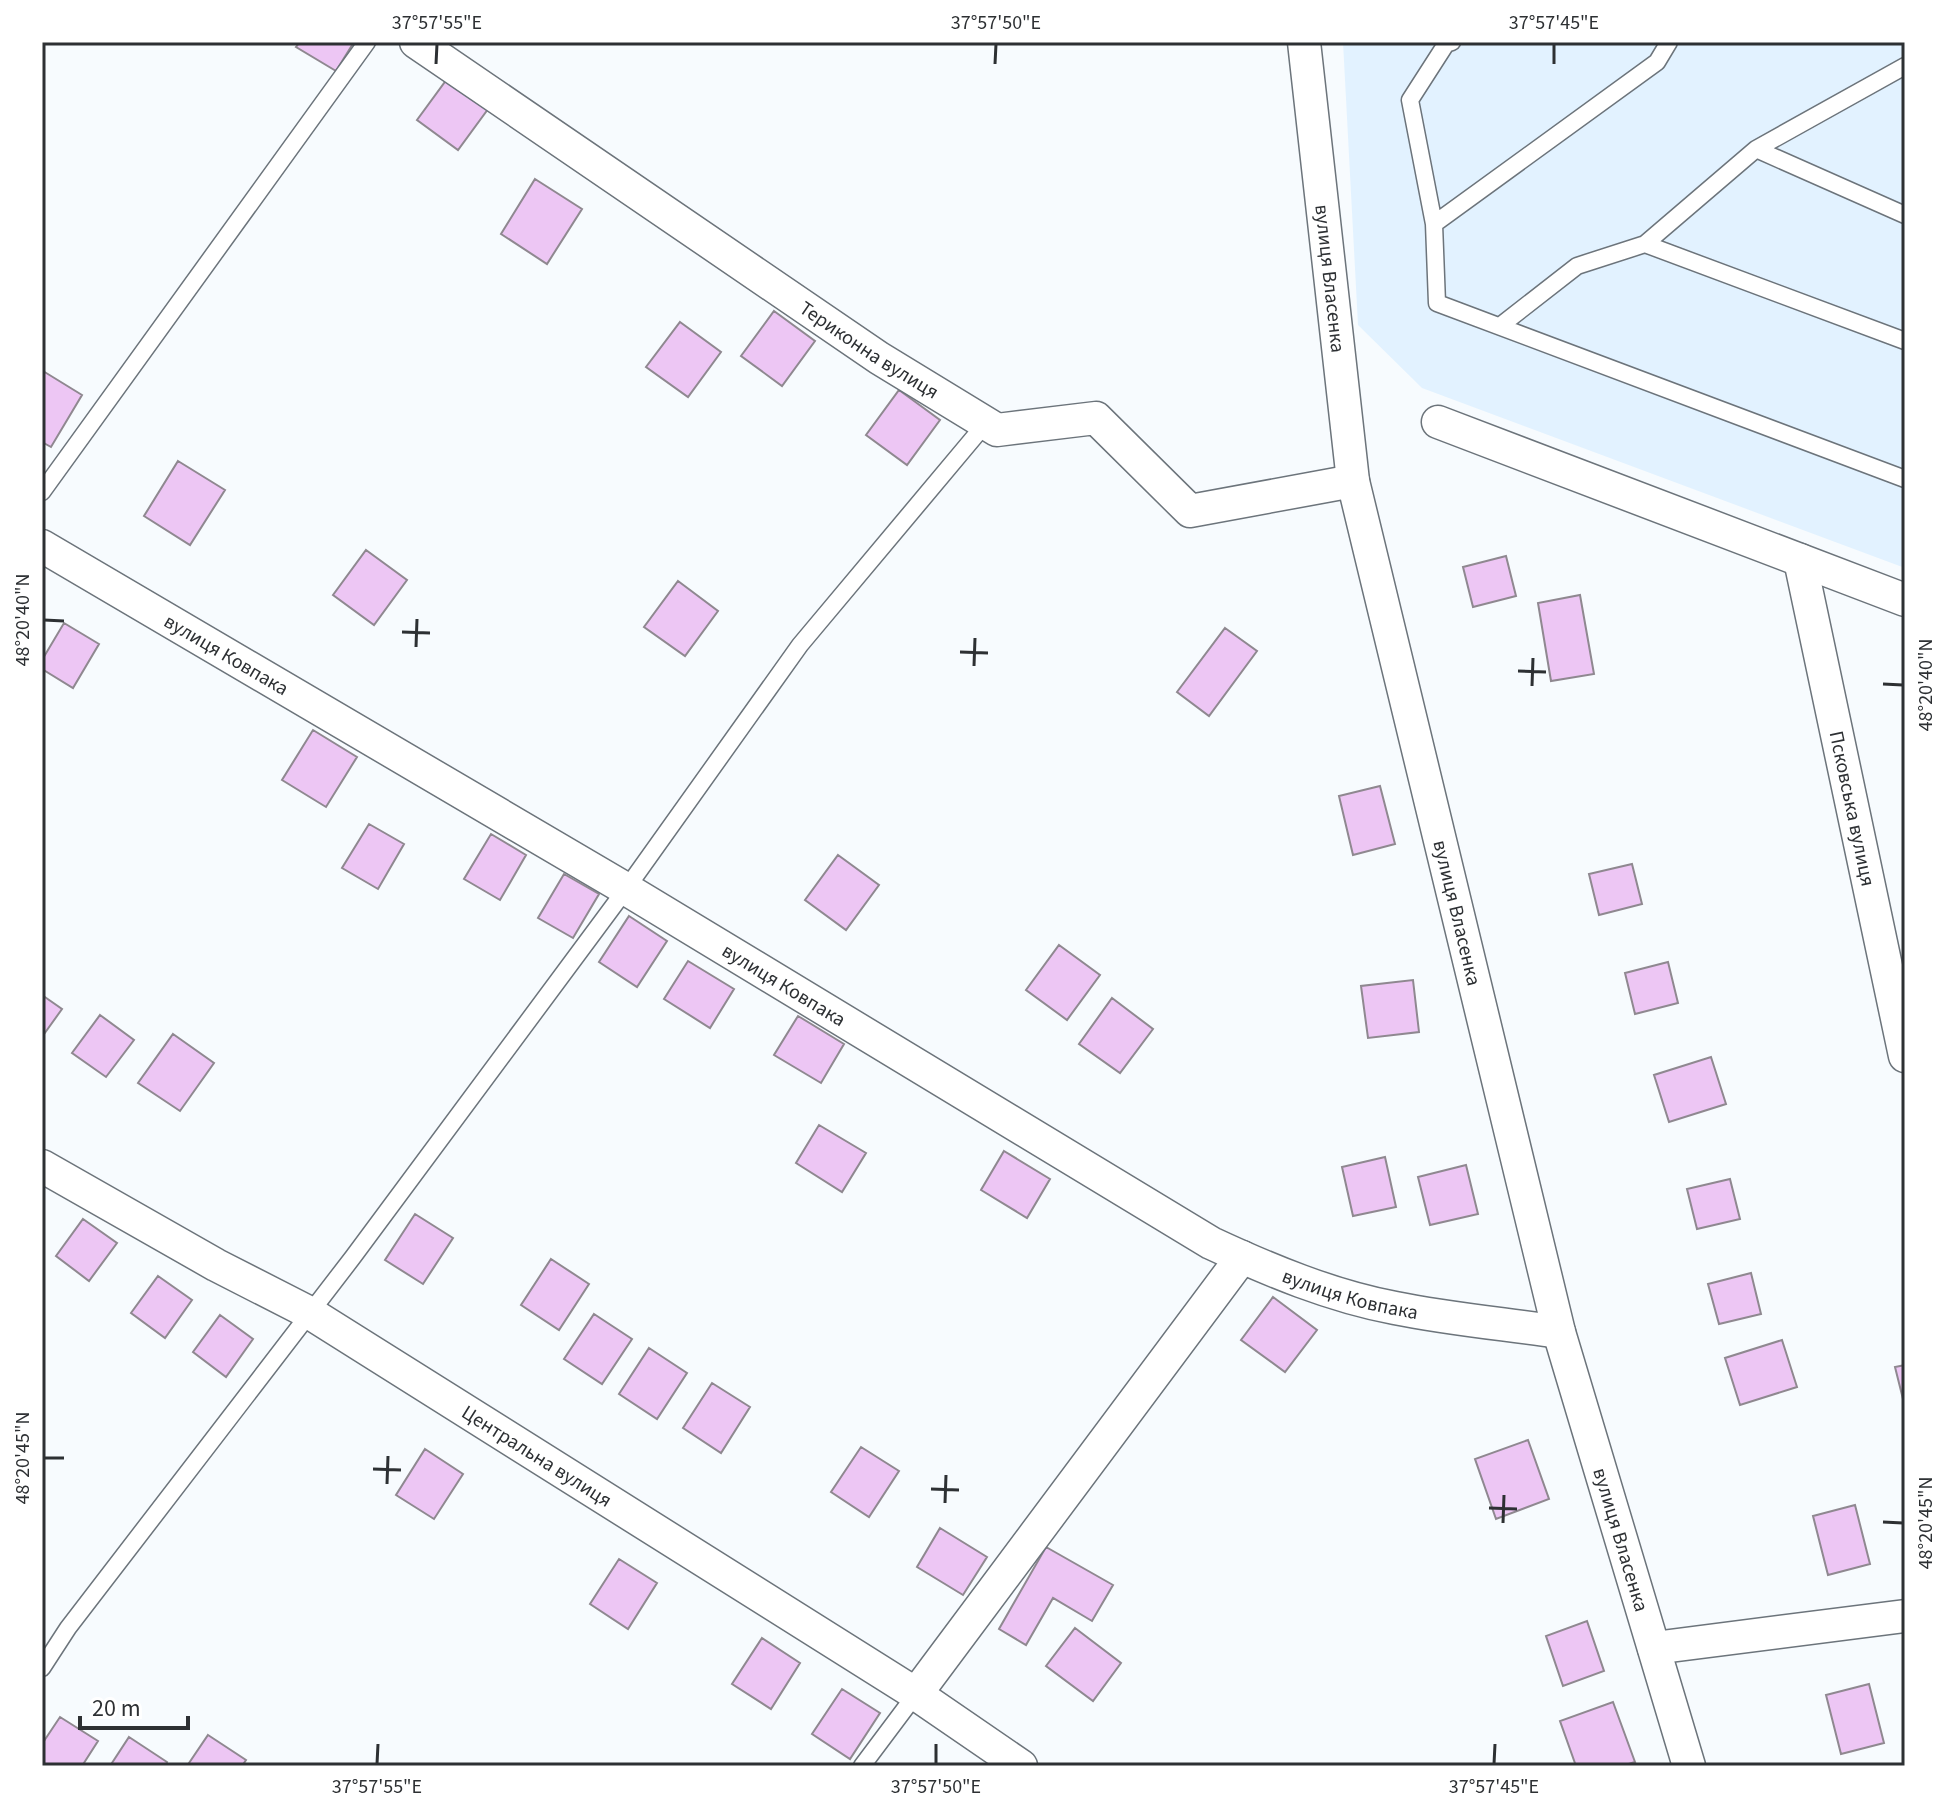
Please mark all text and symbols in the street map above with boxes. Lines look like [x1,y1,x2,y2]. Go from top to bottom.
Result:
text: 37°57'55"E [392,9,482,37]
text: 37°57'50"E [951,9,1041,37]
text: 37°57'45"E [1509,9,1599,37]
street label: вулиця Власенка [1307,203,1352,354]
street label: Териконна вулиця [793,295,944,406]
text: 48°20'40"N [9,574,37,666]
street label: вулиця Ковпака [159,608,294,703]
text: 48°20'40"N [1912,639,1940,731]
street label: Псковська вулиця [1822,728,1882,889]
street label: вулиця Власенка [1425,837,1488,989]
street label: вулиця Ковпака [716,937,851,1034]
street label: вулиця Ковпака [1278,1262,1420,1327]
street label: Центральна вулиця [456,1399,617,1514]
text: 48°20'45"N [9,1412,37,1504]
street label: вулиця Власенка [1585,1465,1655,1615]
text: 48°20'45"N [1912,1477,1940,1569]
scale bar [80,1680,188,1730]
text: 20 m [92,1691,141,1726]
text: 37°57'55"E [332,1773,422,1801]
text: 37°57'50"E [891,1773,981,1801]
text: 37°57'45"E [1449,1773,1539,1801]

